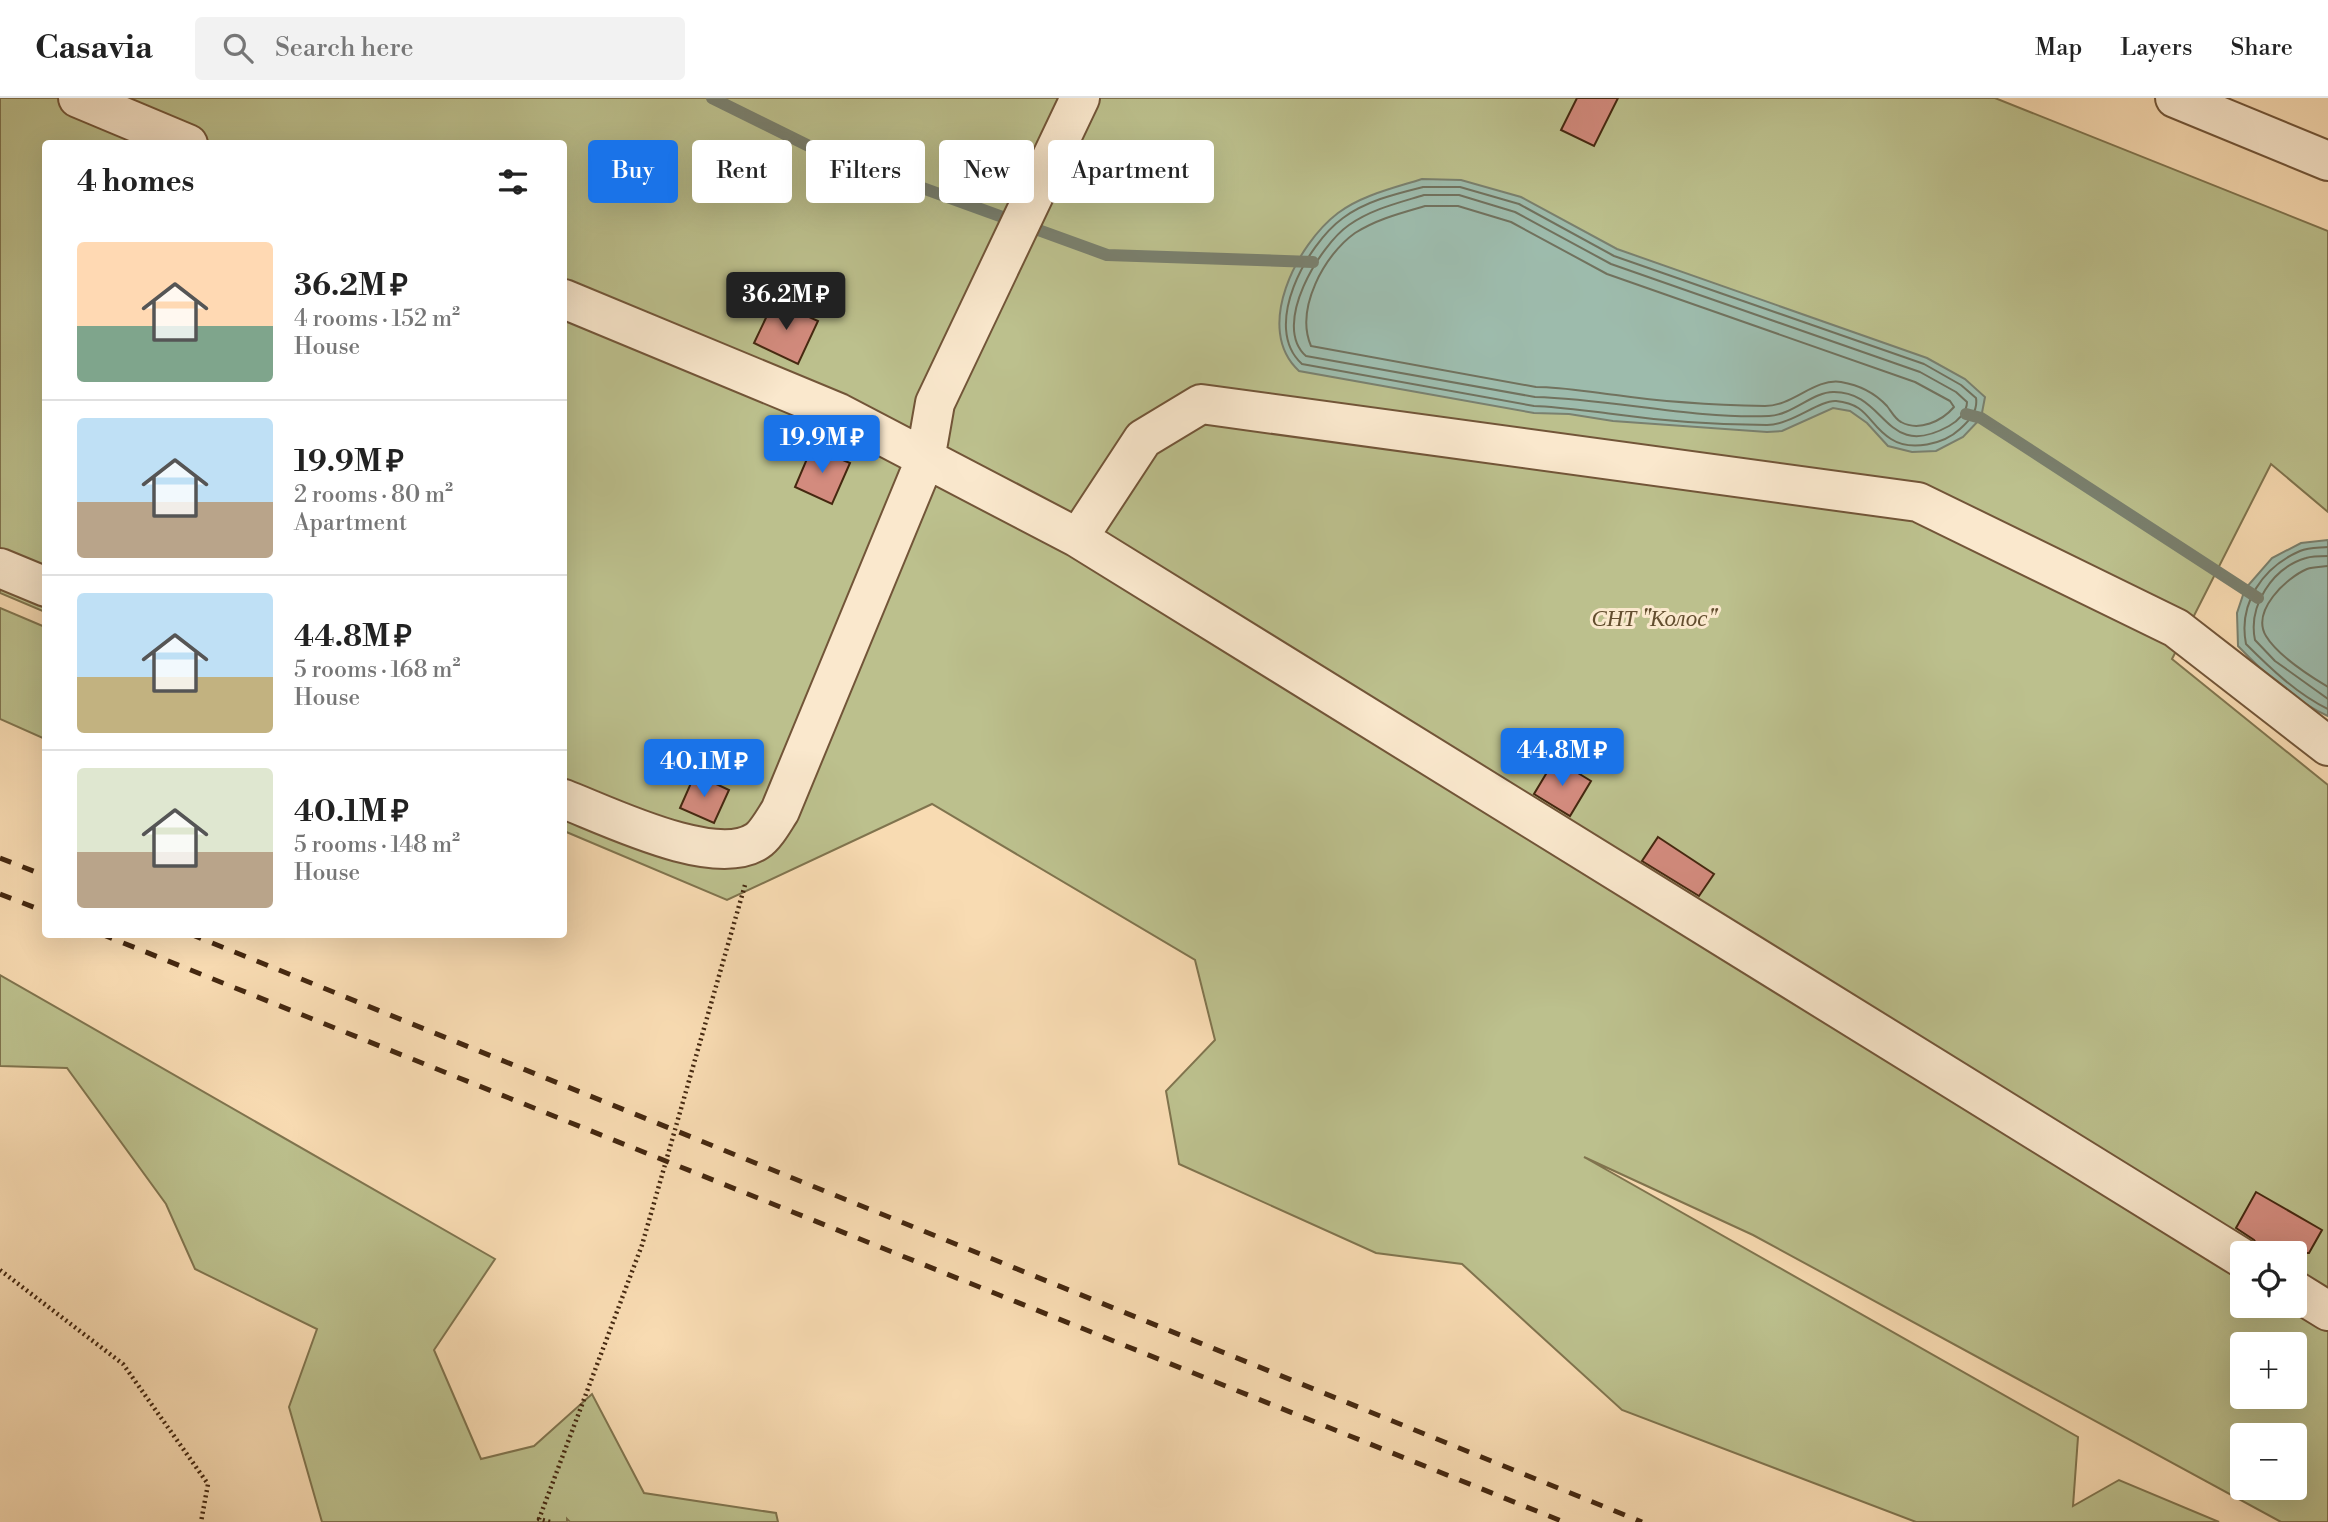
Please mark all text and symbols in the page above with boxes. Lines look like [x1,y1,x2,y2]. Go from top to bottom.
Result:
search box [195,17,685,80]
text: Casavia [35,28,153,69]
icon: search [219,29,257,67]
text: Search here [275,32,414,64]
text: Map [2035,33,2082,63]
text: Layers [2120,33,2192,63]
text: Share [2230,33,2293,63]
chip: Buy [588,140,678,203]
chip: Rent [692,140,792,203]
chip: Filters [806,140,925,203]
chip: New [939,140,1034,203]
chip: Apartment [1048,140,1214,203]
text: 4 homes [77,163,194,201]
icon: filters [494,163,532,201]
text: 36.2M ₽ [294,267,408,305]
icon: home [133,270,217,354]
pin: 36.2M ₽ [721,272,851,332]
text: 36.2M ₽ [742,281,830,309]
text: 4 rooms · 152 m² [294,305,460,333]
text: House [294,333,360,361]
pin: 19.9M ₽ [757,416,887,475]
text: 19.9M ₽ [780,424,864,452]
text: 19.9M ₽ [294,443,404,481]
icon: home [133,446,217,530]
text: 2 rooms · 80 m² [294,481,453,509]
text: Apartment [294,509,407,537]
park label: СНТ "Колос" [1592,605,1718,633]
text: 44.8M ₽ [294,618,412,656]
icon: home [133,621,217,705]
text: 5 rooms · 168 m² [294,656,461,684]
text: House [294,684,360,712]
pin: 44.8M ₽ [1497,728,1627,788]
text: 44.8M ₽ [1517,737,1607,765]
pin: 40.1M ₽ [639,740,769,799]
text: 40.1M ₽ [660,748,748,776]
text: 40.1M ₽ [294,793,409,831]
icon: home [133,796,217,880]
text: 5 rooms · 148 m² [294,831,460,859]
text: House [294,859,360,887]
map controls [2230,1241,2307,1500]
button: locate [2230,1241,2307,1318]
button: + [2230,1332,2307,1409]
button: − [2230,1423,2307,1500]

